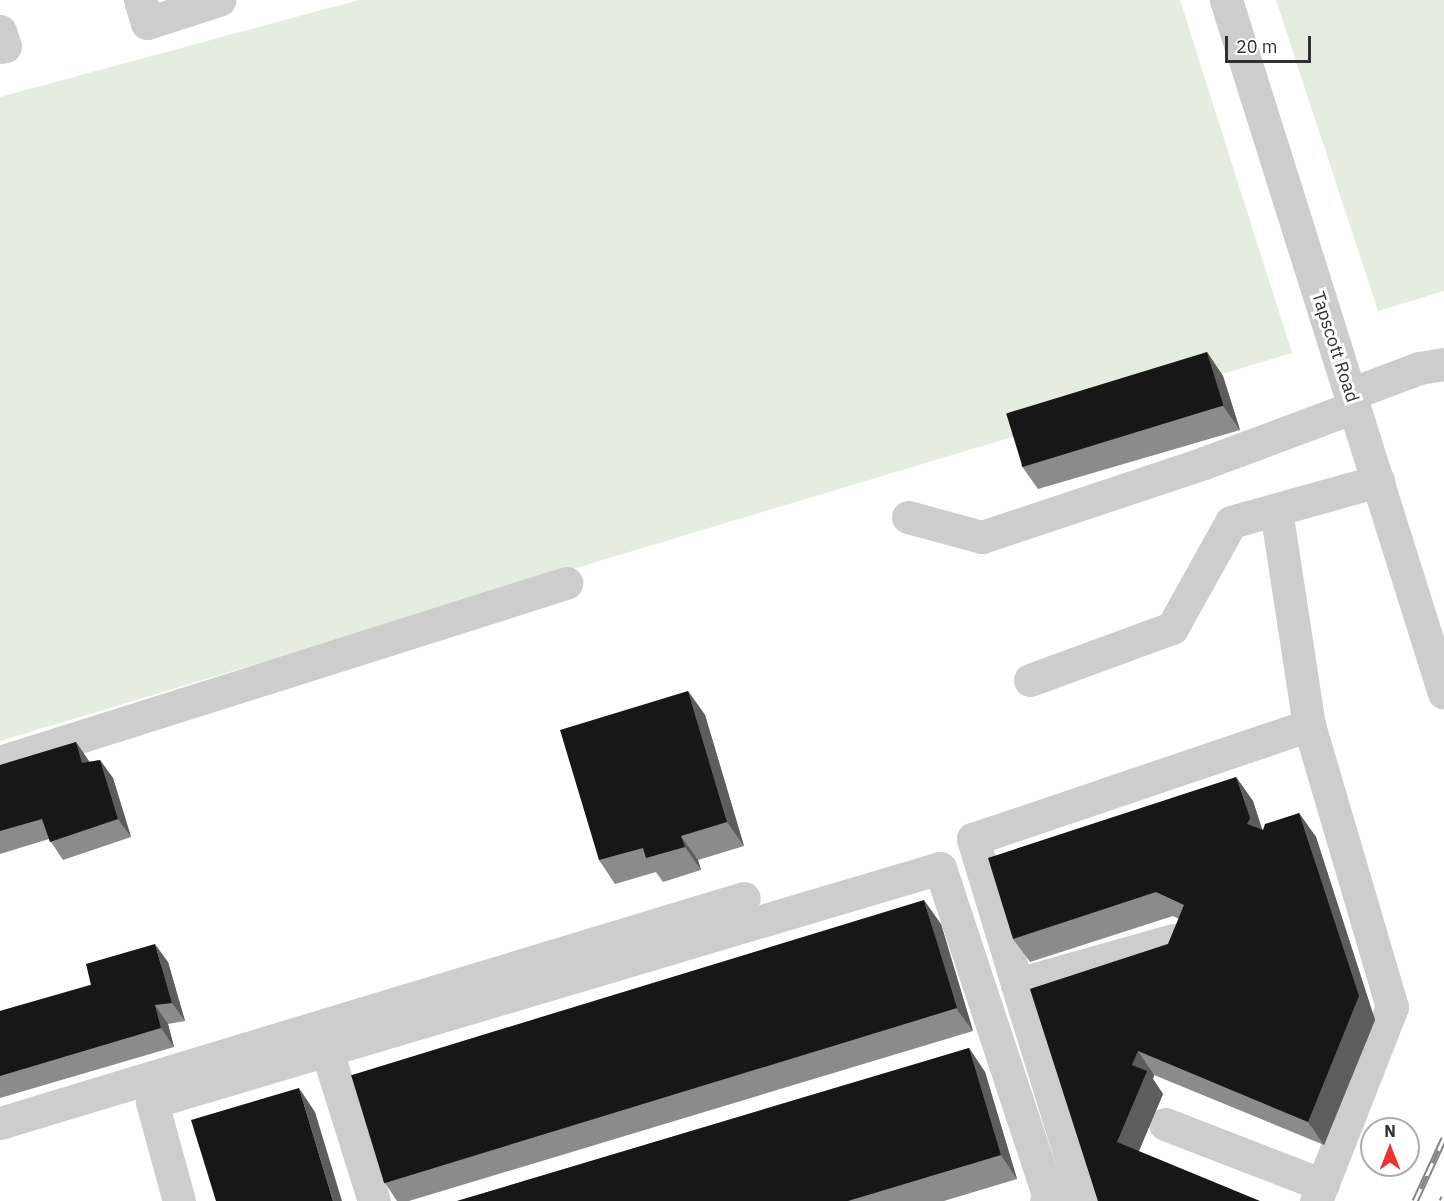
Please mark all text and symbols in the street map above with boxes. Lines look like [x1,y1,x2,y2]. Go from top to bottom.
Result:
scale bar [1228,24,1314,62]
text: 20 m [1236,35,1278,58]
street label: Tapscott Road [1307,289,1363,405]
north arrow [1360,1117,1420,1177]
text: N [1384,1121,1396,1141]

